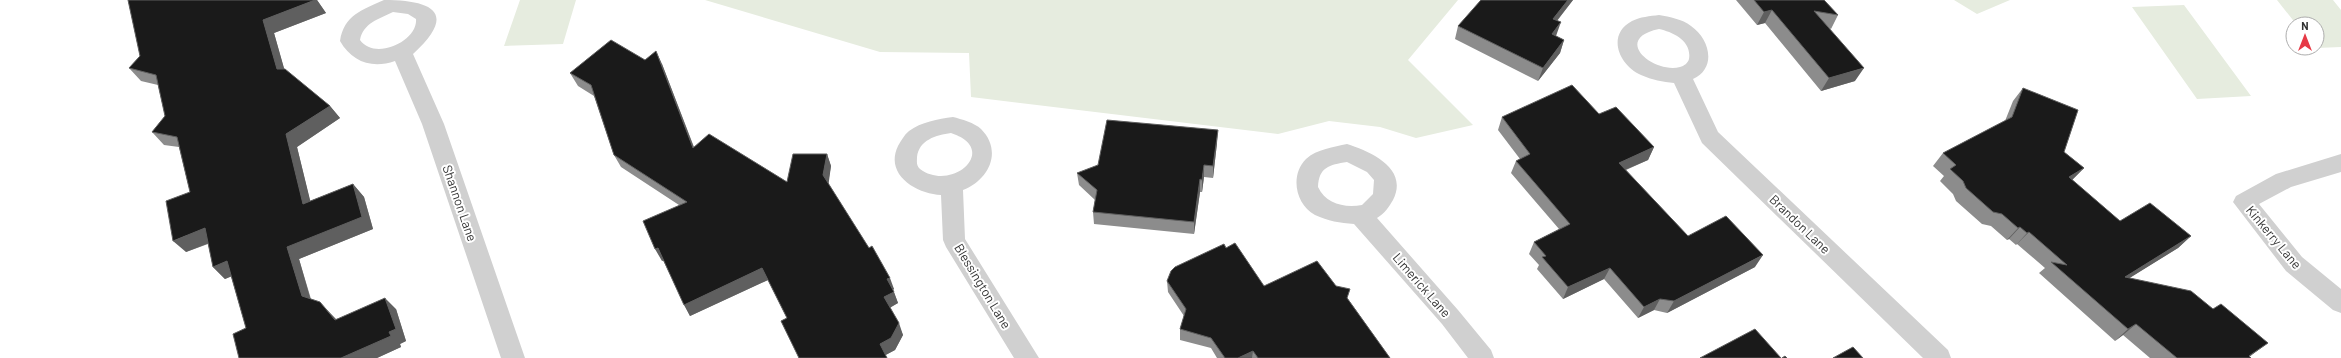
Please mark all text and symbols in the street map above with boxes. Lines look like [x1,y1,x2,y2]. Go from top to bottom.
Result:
north arrow [2285,16,2325,56]
text: N [2301,19,2309,32]
street label: Shannon Lane [439,163,481,243]
street label: Brandon Lane [1766,191,1834,257]
street label: Kinkerry Lane [2243,202,2305,272]
street label: Blessington Lane [951,240,1015,332]
street label: Limerick Lane [1390,250,1454,321]

